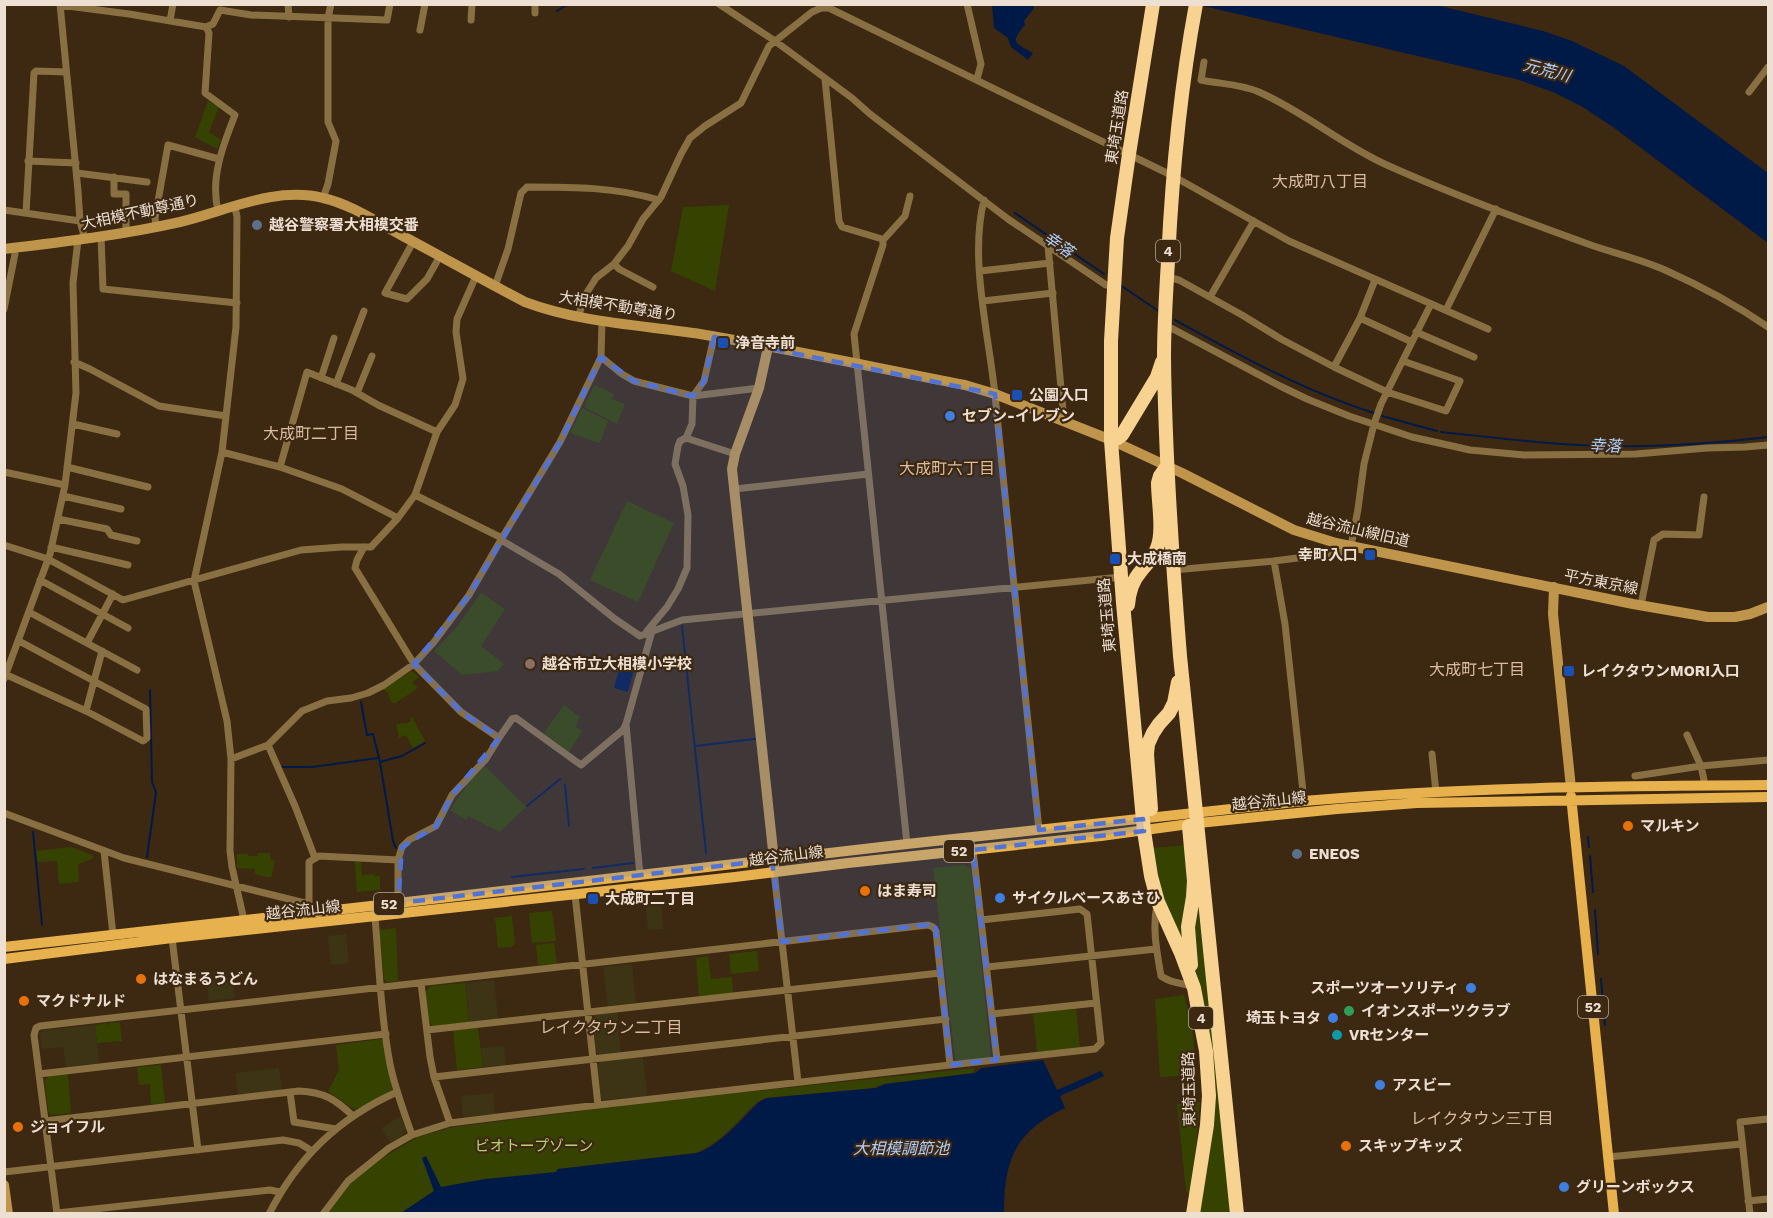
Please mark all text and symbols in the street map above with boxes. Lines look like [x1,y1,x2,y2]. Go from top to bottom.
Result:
water label: 元荒川 [1521,55,1574,86]
street label: 東埼玉道路 [1102,89,1132,165]
district label: 大成町八丁目 [1272,172,1368,191]
street label: 大相模不動尊通り [79,191,201,233]
place label: 越谷警察署大相模交番 [269,216,419,234]
marker: 越谷警察署大相模交番 [250,218,264,232]
water label: 幸落 [1040,227,1080,263]
road number: 4 [1156,240,1180,262]
street label: 大相模不動尊通り [557,288,679,324]
place label: 浄音寺前 [735,334,795,352]
marker: 浄音寺前 [716,336,730,350]
place label: 公園入口 [1029,386,1089,404]
marker: 公園入口 [1010,388,1024,402]
place label: セブン-イレブン [962,407,1075,425]
marker: セブン-イレブン [943,409,957,423]
district label: 大成町二丁目 [263,424,359,443]
water label: 幸落 [1588,435,1624,456]
district label: 大成町六丁目 [899,459,995,478]
street label: 越谷流山線旧道 [1304,509,1411,551]
place label: 幸町入口 [1298,546,1358,564]
marker: 幸町入口 [1363,548,1377,562]
place label: 大成橋南 [1127,550,1187,568]
marker: 大成橋南 [1108,552,1122,566]
street label: 平方東京線 [1562,566,1640,598]
street label: 東埼玉道路 [1095,577,1119,653]
place label: 越谷市立大相模小学校 [542,655,692,673]
marker: 越谷市立大相模小学校 [523,657,537,671]
district label: 大成町七丁目 [1429,660,1525,679]
place label: レイクタウンMORI入口 [1581,662,1740,680]
marker: レイクタウンMORI入口 [1562,664,1576,678]
street label: 越谷流山線 [1230,788,1307,814]
place label: マルキン [1640,817,1700,835]
marker: マルキン [1621,819,1635,833]
road number: 52 [944,840,974,862]
street label: 越谷流山線 [747,842,824,870]
place label: ENEOS [1309,845,1360,863]
marker: ENEOS [1290,847,1304,861]
place label: はま寿司 [877,882,937,900]
marker: はま寿司 [858,884,872,898]
place label: サイクルベースあさひ [1012,889,1161,907]
place label: 大成町二丁目 [605,890,695,908]
marker: サイクルベースあさひ [993,891,1007,905]
marker: 大成町二丁目 [586,892,600,906]
road number: 52 [374,893,404,915]
street label: 越谷流山線 [264,897,341,923]
place label: はなまるうどん [153,970,258,988]
marker: はなまるうどん [134,972,148,986]
place label: スポーツオーソリティ [1310,979,1459,997]
marker: スポーツオーソリティ [1464,981,1478,995]
place label: マクドナルド [36,992,126,1010]
marker: マクドナルド [17,994,31,1008]
road number: 52 [1578,996,1608,1018]
place label: イオンスポーツクラブ [1361,1002,1510,1020]
marker: イオンスポーツクラブ [1342,1004,1356,1018]
road number: 4 [1189,1007,1213,1029]
place label: 埼玉トヨタ [1246,1009,1321,1027]
marker: 埼玉トヨタ [1326,1011,1340,1025]
district label: レイクタウン二丁目 [539,1018,683,1037]
place label: VRセンター [1349,1026,1430,1044]
marker: VRセンター [1330,1028,1344,1042]
street label: 東埼玉道路 [1179,1051,1199,1127]
place label: アスビー [1392,1076,1452,1094]
marker: アスビー [1373,1078,1387,1092]
district label: レイクタウン三丁目 [1410,1109,1554,1128]
place label: ジョイフル [30,1118,105,1136]
marker: ジョイフル [11,1120,25,1134]
park label: ビオトープゾーン [475,1137,593,1155]
place label: スキップキッズ [1358,1137,1463,1155]
water label: 大相模調節池 [853,1139,951,1158]
marker: スキップキッズ [1339,1139,1353,1153]
place label: グリーンボックス [1576,1178,1695,1196]
marker: グリーンボックス [1557,1180,1571,1194]

